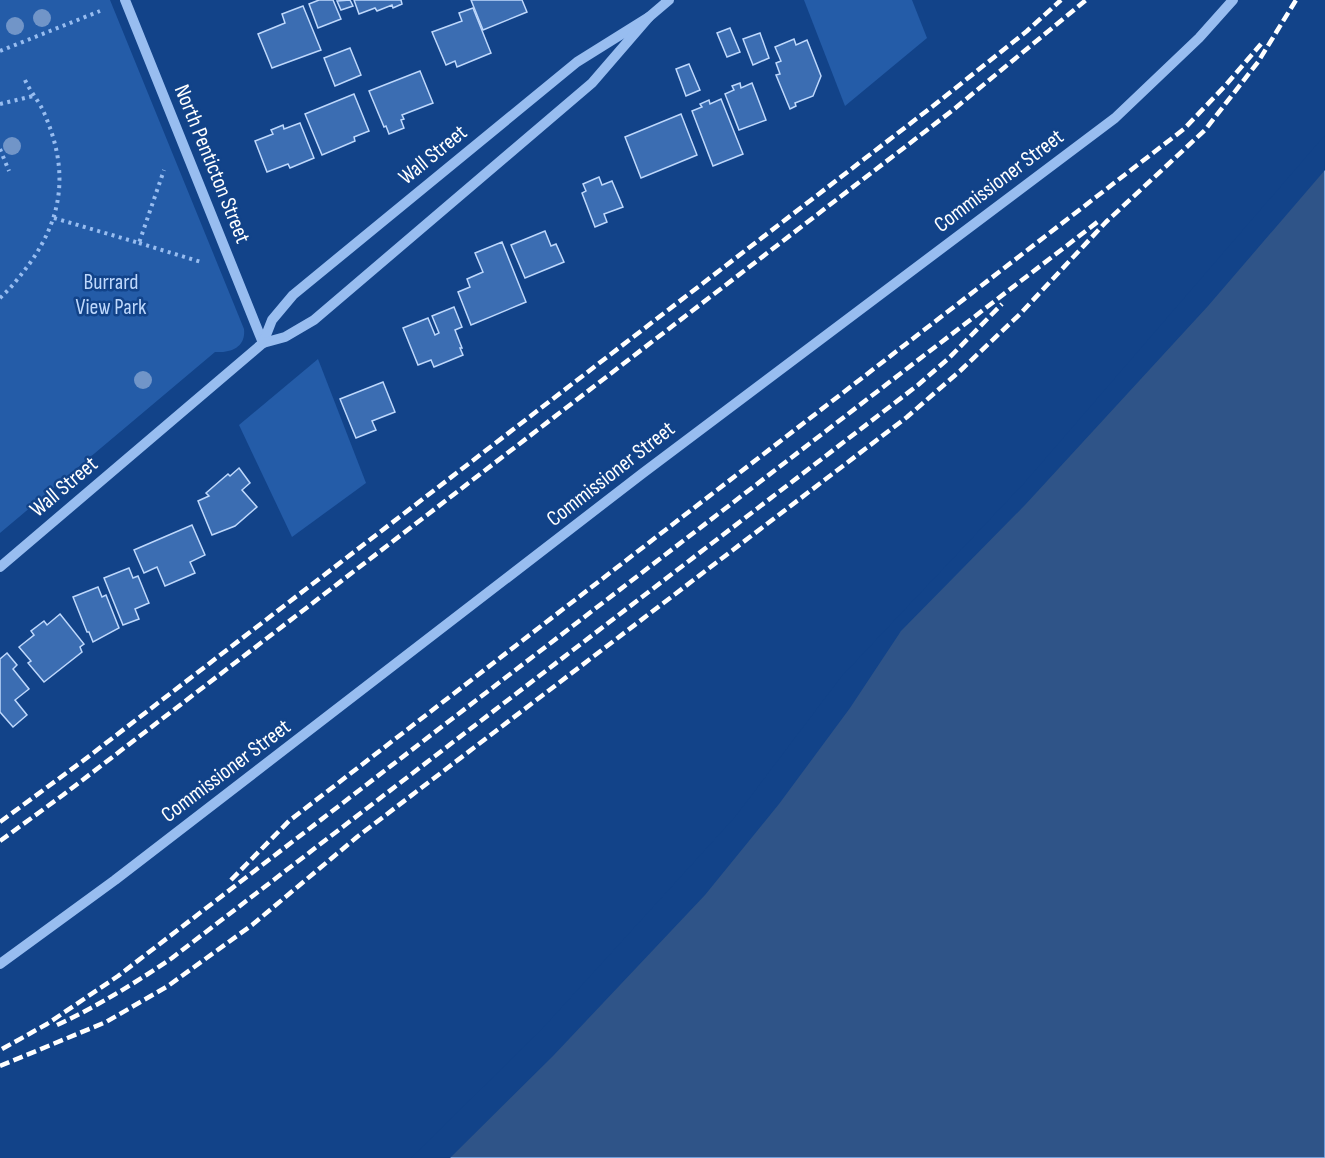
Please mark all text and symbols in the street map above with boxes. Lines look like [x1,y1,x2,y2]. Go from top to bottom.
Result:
street label: North Penticton Street [168,81,256,248]
street label: Wall Street [393,119,473,191]
street label: Commissioner Street [929,123,1069,238]
park label: Burrard View Park [76,269,147,321]
street label: Commissioner Street [542,415,681,532]
street label: Wall Street [25,451,104,523]
street label: Commissioner Street [156,713,296,828]

